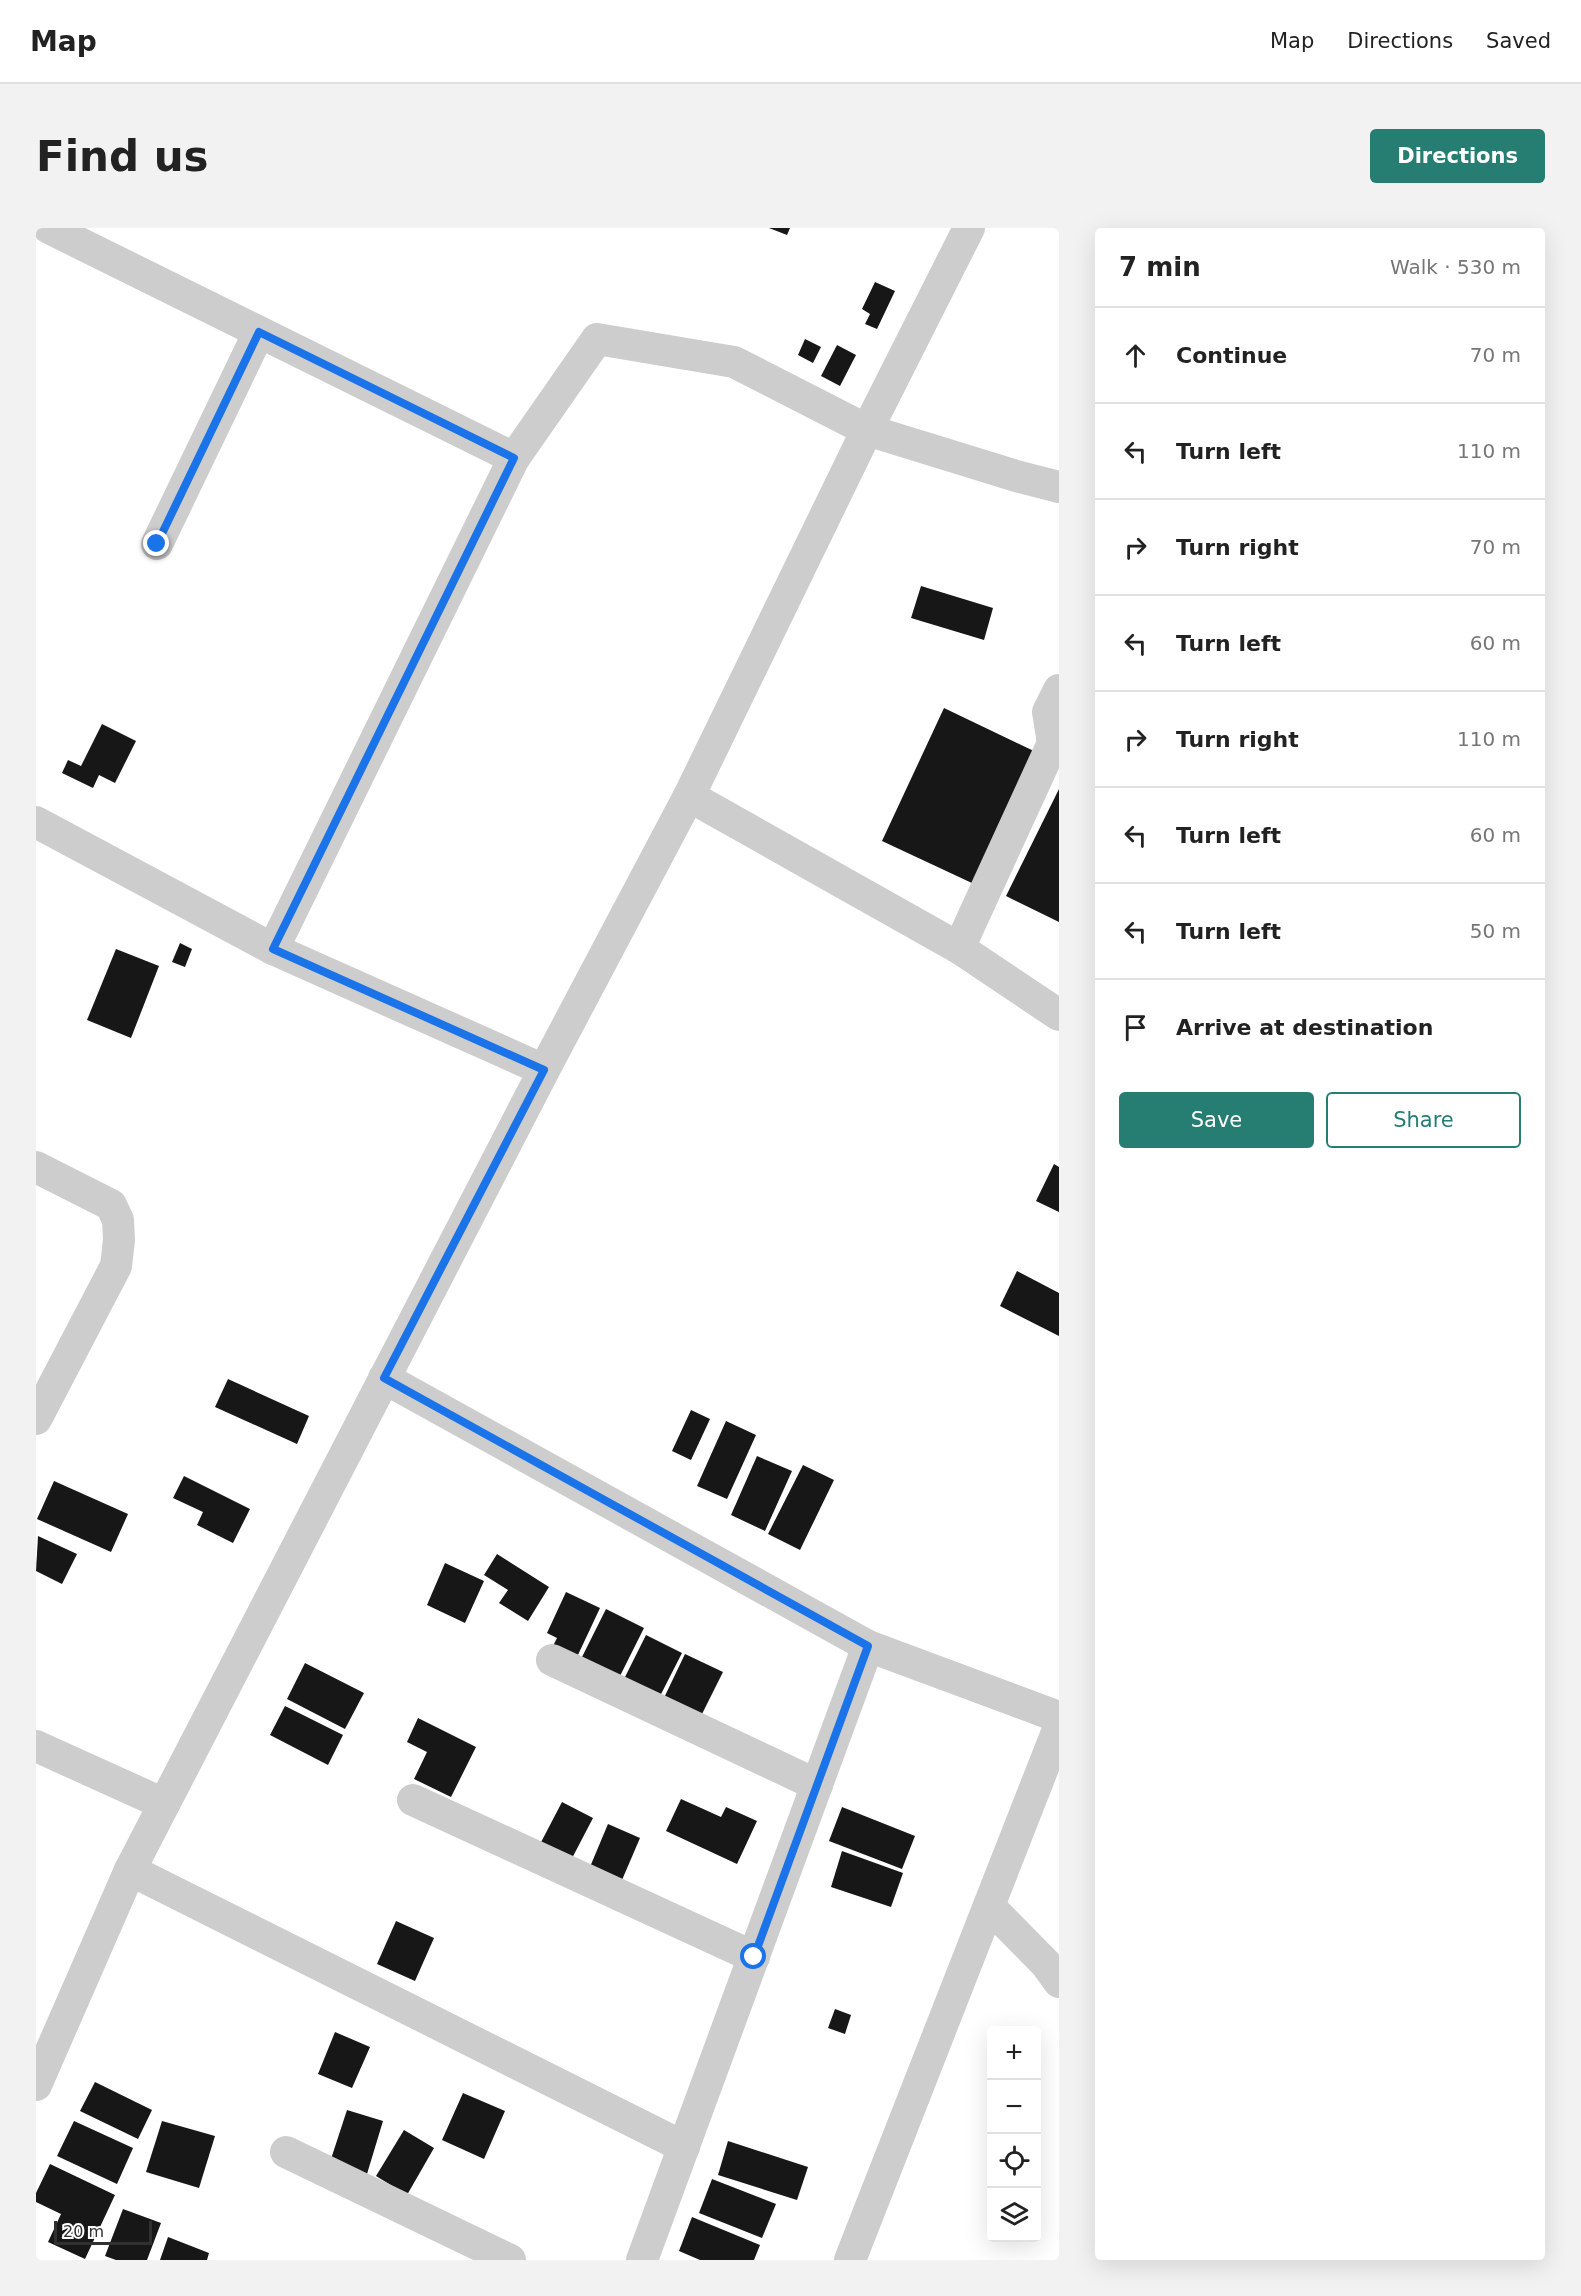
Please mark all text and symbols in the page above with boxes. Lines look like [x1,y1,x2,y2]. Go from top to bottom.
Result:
text: Map [30,25,97,58]
text: Map [1270,29,1314,53]
text: Directions [1347,29,1453,53]
text: Saved [1486,29,1551,53]
button: Directions [1370,129,1545,183]
text: Find us [36,132,209,181]
text: 7 min [1119,252,1201,282]
text: Walk · 530 m [1390,255,1521,279]
icon: ahead [1119,339,1152,372]
text: Continue [1176,343,1287,368]
text: 70 m [1470,343,1521,367]
icon: left [1119,435,1152,468]
text: Turn left [1176,439,1281,464]
text: 110 m [1457,439,1521,463]
route end [143,530,169,556]
icon: right [1119,531,1152,564]
text: Turn right [1176,535,1299,560]
text: 70 m [1470,535,1521,559]
icon: left [1119,627,1152,660]
text: Turn left [1176,631,1281,656]
text: 60 m [1470,631,1521,655]
icon: right [1119,723,1152,756]
text: Turn right [1176,727,1299,752]
text: 110 m [1457,727,1521,751]
icon: left [1119,819,1152,852]
text: Turn left [1176,823,1281,848]
text: 60 m [1470,823,1521,847]
icon: left [1119,915,1152,948]
text: Turn left [1176,919,1281,944]
text: 50 m [1470,919,1521,943]
icon: arrive [1119,1011,1152,1044]
text: Arrive at destination [1176,1015,1433,1040]
button: Save [1119,1092,1314,1148]
button: Share [1326,1092,1521,1148]
route start [740,1943,766,1969]
map controls [987,2026,1041,2242]
button: + [987,2026,1041,2080]
button: − [987,2080,1041,2134]
button: locate [987,2134,1041,2188]
button: layers [987,2188,1041,2242]
scale bar [54,2218,152,2246]
text: 20 m [63,2222,104,2241]

